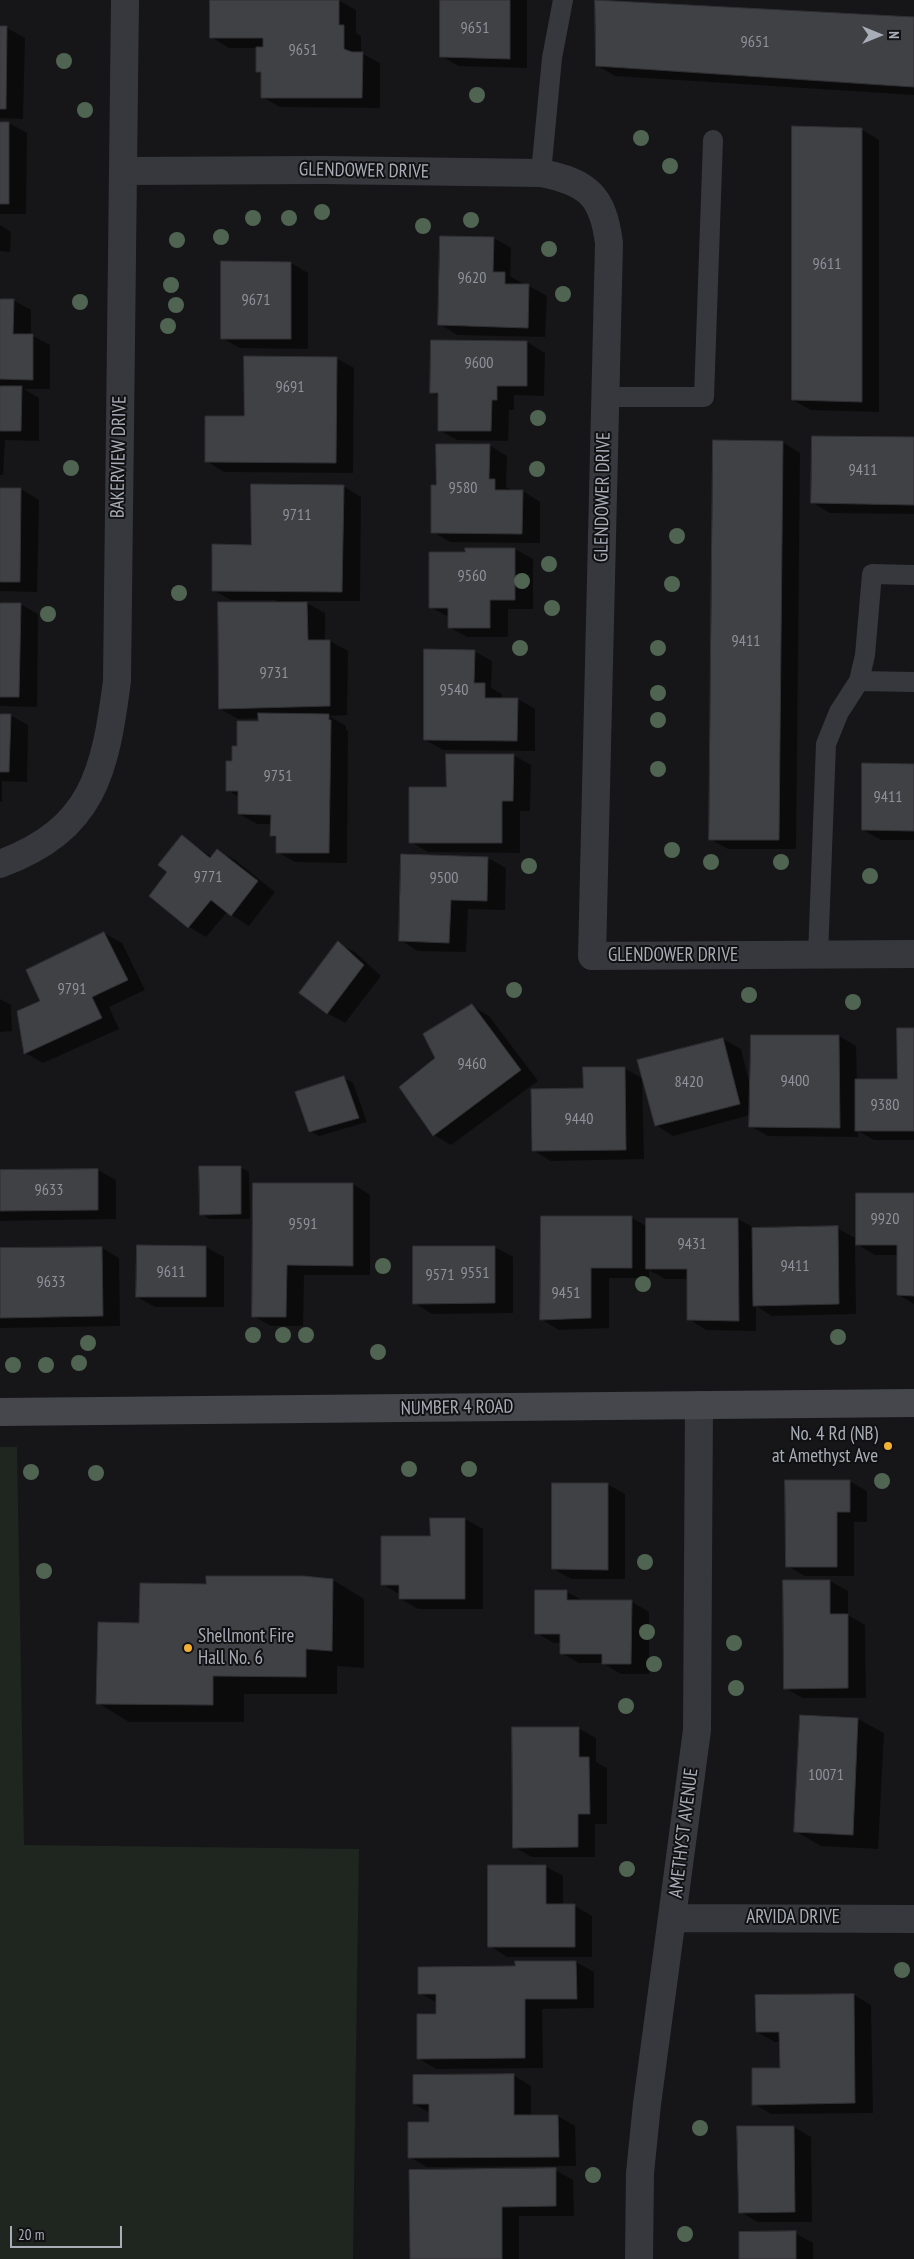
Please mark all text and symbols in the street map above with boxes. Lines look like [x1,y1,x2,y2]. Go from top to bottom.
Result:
north arrow [854,10,904,60]
house number: 9651 [461,18,489,38]
text: N [885,31,903,39]
house number: 9651 [741,32,769,52]
house number: 9651 [289,40,317,60]
street label: GLENDOWER DRIVE [299,158,429,184]
house number: 9611 [813,254,841,274]
house number: 9620 [458,268,486,288]
house number: 9671 [242,290,270,310]
house number: 9600 [465,353,493,373]
house number: 9691 [276,377,304,397]
street label: BAKERVIEW DRIVE [107,396,131,518]
street label: GLENDOWER DRIVE [590,432,616,562]
house number: 9411 [849,460,877,480]
house number: 9580 [449,478,477,498]
house number: 9711 [283,505,311,525]
house number: 9560 [458,566,486,586]
house number: 9411 [732,631,760,651]
house number: 9731 [260,663,288,683]
house number: 9540 [440,680,468,700]
house number: 9751 [264,766,292,786]
house number: 9411 [874,787,902,807]
house number: 9771 [194,867,222,887]
house number: 9500 [430,868,458,888]
street label: GLENDOWER DRIVE [608,945,738,967]
house number: 9791 [58,979,86,999]
house number: 9460 [458,1054,486,1074]
house number: 9400 [781,1071,809,1091]
house number: 8420 [675,1072,703,1092]
house number: 9380 [871,1095,899,1115]
house number: 9440 [565,1109,593,1129]
house number: 9633 [35,1180,63,1200]
house number: 9920 [871,1209,899,1229]
house number: 9591 [289,1214,317,1234]
house number: 9431 [678,1234,706,1254]
house number: 9411 [781,1256,809,1276]
house number: 9611 [157,1262,185,1282]
house number: 9551 [461,1263,489,1283]
house number: 9571 [426,1265,454,1285]
house number: 9633 [37,1272,65,1292]
house number: 9451 [552,1283,580,1303]
street label: NUMBER 4 ROAD [400,1396,514,1420]
place label: No. 4 Rd (NB) at Amethyst Ave [772,1424,878,1468]
marker: No. 4 Rd (NB) at Amethyst Ave [882,1440,894,1452]
place label: Shellmont Fire Hall No. 6 [198,1626,294,1670]
marker: Shellmont Fire Hall No. 6 [182,1642,194,1654]
house number: 10071 [808,1765,844,1785]
street label: AMETHYST AVENUE [665,1767,703,1899]
street label: ARVIDA DRIVE [746,1907,840,1929]
scale bar [12,2216,125,2248]
text: 20 m [18,2225,44,2244]

